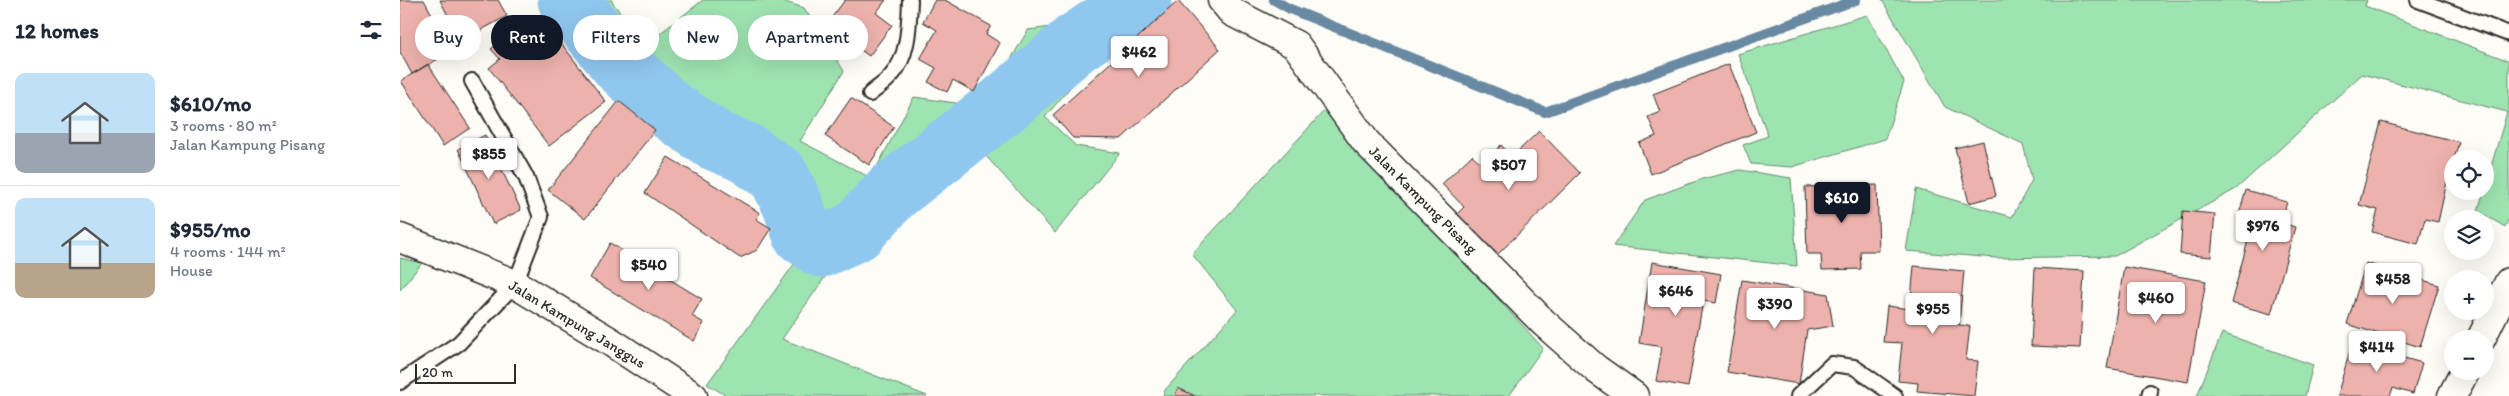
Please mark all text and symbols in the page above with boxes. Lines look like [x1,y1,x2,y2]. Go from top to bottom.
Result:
chip: Buy [415,15,481,60]
chip: Rent [491,15,563,60]
chip: Filters [573,15,659,60]
chip: New [669,15,738,60]
chip: Apartment [748,15,868,60]
icon: filters [357,16,385,44]
text: 12 homes [15,18,99,43]
pin: $462 [1109,36,1169,78]
text: $462 [1122,42,1156,61]
text: $610/mo [170,91,252,116]
icon: home [55,93,115,153]
text: 3 rooms · 80 m² [170,116,277,135]
text: Jalan Kampung Pisang [170,135,325,154]
pin: $855 [459,138,519,180]
street label: Jalan Kampung Pisang [1365,142,1481,258]
text: $855 [472,144,506,163]
pin: $507 [1479,148,1539,191]
map controls [2444,150,2494,380]
button: locate [2444,150,2494,200]
text: $507 [1492,155,1526,174]
pin: $610 [1812,182,1872,224]
text: $610 [1825,188,1859,207]
pin: $976 [2233,210,2293,252]
button: layers [2444,210,2494,260]
text: $976 [2247,216,2279,235]
text: $955/mo [170,217,251,242]
icon: home [55,218,115,278]
text: 4 rooms · 144 m² [170,242,286,261]
pin: $540 [619,248,679,291]
text: $540 [631,255,667,274]
text: House [170,261,213,280]
pin: $458 [2363,262,2423,305]
text: $458 [2376,269,2410,288]
button: + [2444,270,2494,320]
pin: $646 [1646,274,1706,317]
street label: Jalan Kampung Janggus [505,276,649,372]
text: $646 [1659,281,1693,300]
pin: $460 [2126,282,2186,324]
pin: $390 [1745,288,1805,330]
text: $460 [2138,288,2174,307]
pin: $955 [1903,292,1963,335]
text: $390 [1757,294,1793,313]
text: $955 [1916,299,1950,318]
pin: $414 [2347,330,2407,373]
button: − [2444,330,2494,380]
text: $414 [2360,337,2394,356]
scale bar [415,361,516,384]
text: 20 m [422,364,453,381]

